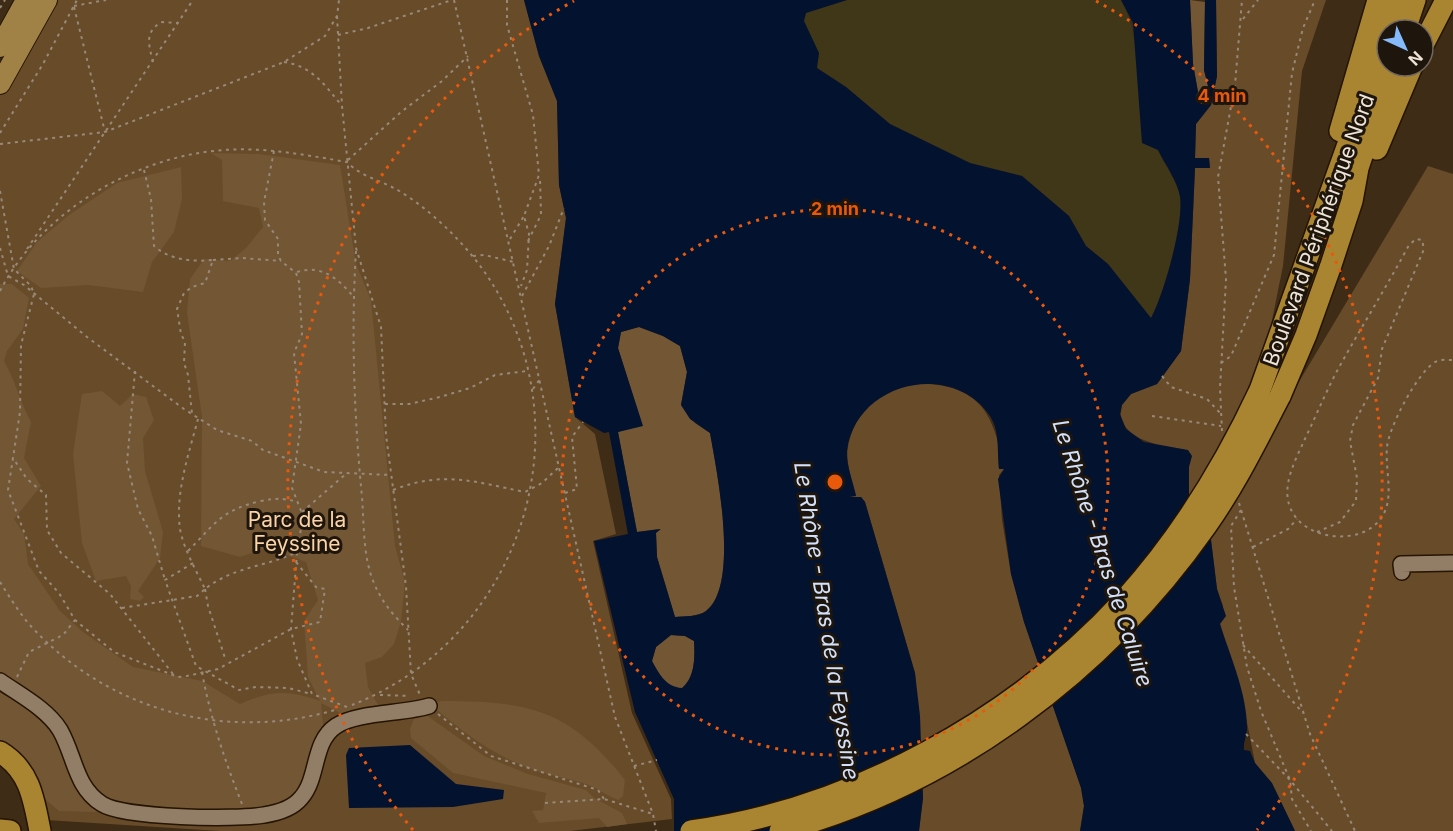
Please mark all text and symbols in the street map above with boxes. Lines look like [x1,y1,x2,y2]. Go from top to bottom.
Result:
north arrow [1375,18,1435,78]
text: N [1404,47,1427,70]
text: 4 min [1198,85,1246,106]
street label: Boulevard Périphérique Nord [1258,91,1379,369]
text: 2 min [811,198,859,219]
water label: Le Rhône - Bras de Caluire [1047,416,1159,690]
water label: Le Rhône - Bras de la Feyssine [789,460,865,782]
centre of rings [825,472,845,492]
park label: Parc de la Feyssine [248,507,346,556]

